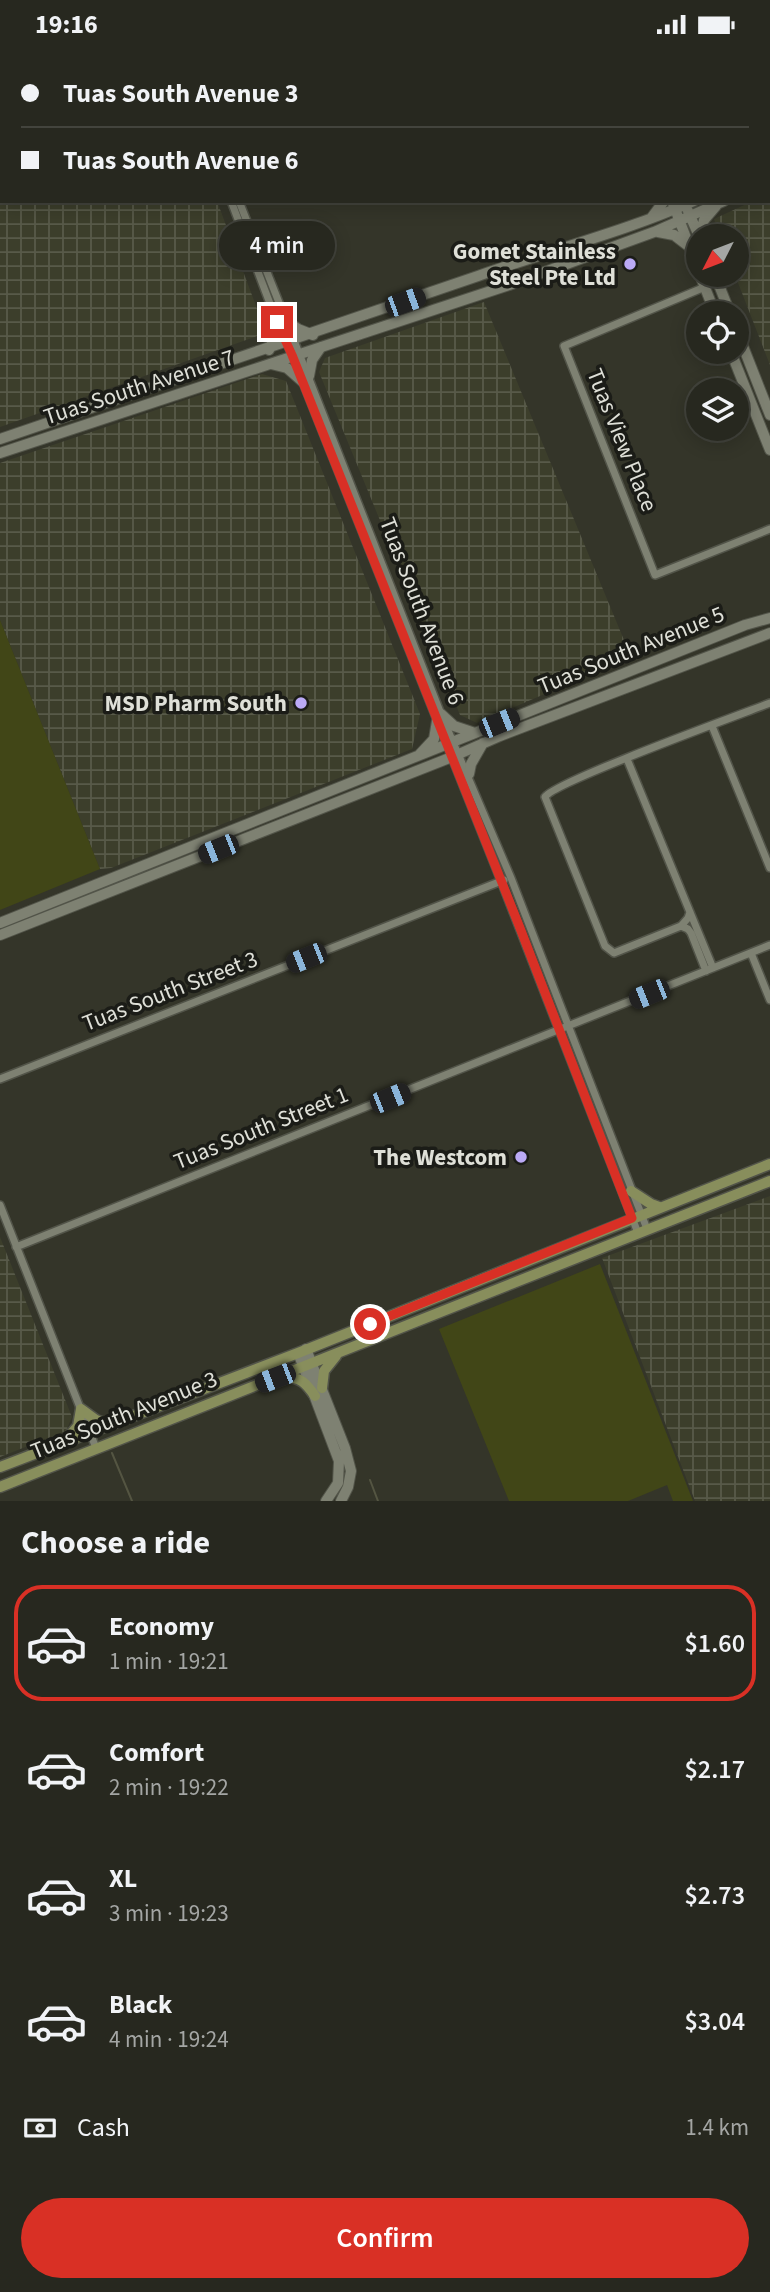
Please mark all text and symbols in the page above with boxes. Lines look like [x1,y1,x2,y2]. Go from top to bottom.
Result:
text: 19:16 [35,6,98,43]
text: Tuas South Avenue 3 [63,75,299,112]
text: Tuas South Avenue 6 [63,142,299,179]
callout: 4 min [219,221,335,269]
north arrow [686,224,749,287]
map controls [686,224,749,441]
text: 4 min [250,229,304,262]
place label: Gomet Stainless Steel Pte Ltd [453,235,616,294]
marker: Gomet Stainless Steel Pte Ltd [622,256,638,272]
car [382,285,429,319]
button: locate [686,301,749,364]
route end [261,306,293,338]
street label: Tuas South Avenue 7 [39,341,239,433]
street label: Tuas View Place [578,364,666,516]
button: layers [686,378,749,441]
street label: Tuas South Avenue 6 [371,512,473,710]
street label: Tuas South Avenue 5 [533,597,729,703]
place label: MSD Pharm South [104,687,287,720]
marker: MSD Pharm South [293,695,309,711]
car [476,705,523,741]
car [195,831,242,867]
car [283,940,330,976]
street label: Tuas South Street 3 [78,942,262,1040]
car [626,976,673,1012]
street label: Tuas South Street 1 [169,1078,353,1178]
car [367,1080,414,1116]
place label: The Westcom [373,1141,507,1174]
marker: The Westcom [513,1149,529,1165]
route start [354,1308,386,1340]
car [252,1361,299,1395]
street label: Tuas South Avenue 3 [26,1362,222,1468]
text: Choose a ride [21,1520,210,1566]
text: Economy [109,1608,214,1645]
icon: car [25,1612,88,1675]
text: $1.60 [684,1625,745,1662]
text: 1 min · 19:21 [109,1645,229,1678]
text: Comfort [109,1734,204,1771]
icon: car [25,1738,88,1801]
text: $2.17 [684,1751,745,1788]
text: 2 min · 19:22 [109,1771,229,1804]
text: XL [109,1860,137,1897]
icon: car [25,1864,88,1927]
text: $2.73 [684,1877,745,1914]
text: 3 min · 19:23 [109,1897,229,1930]
text: Black [109,1986,172,2023]
icon: car [25,1990,88,2053]
text: $3.04 [684,2003,745,2040]
text: 4 min · 19:24 [109,2023,229,2056]
icon: cash [21,2109,59,2147]
text: Cash [77,2109,130,2146]
text: 1.4 km [685,2111,749,2144]
button: Confirm [21,2198,749,2278]

